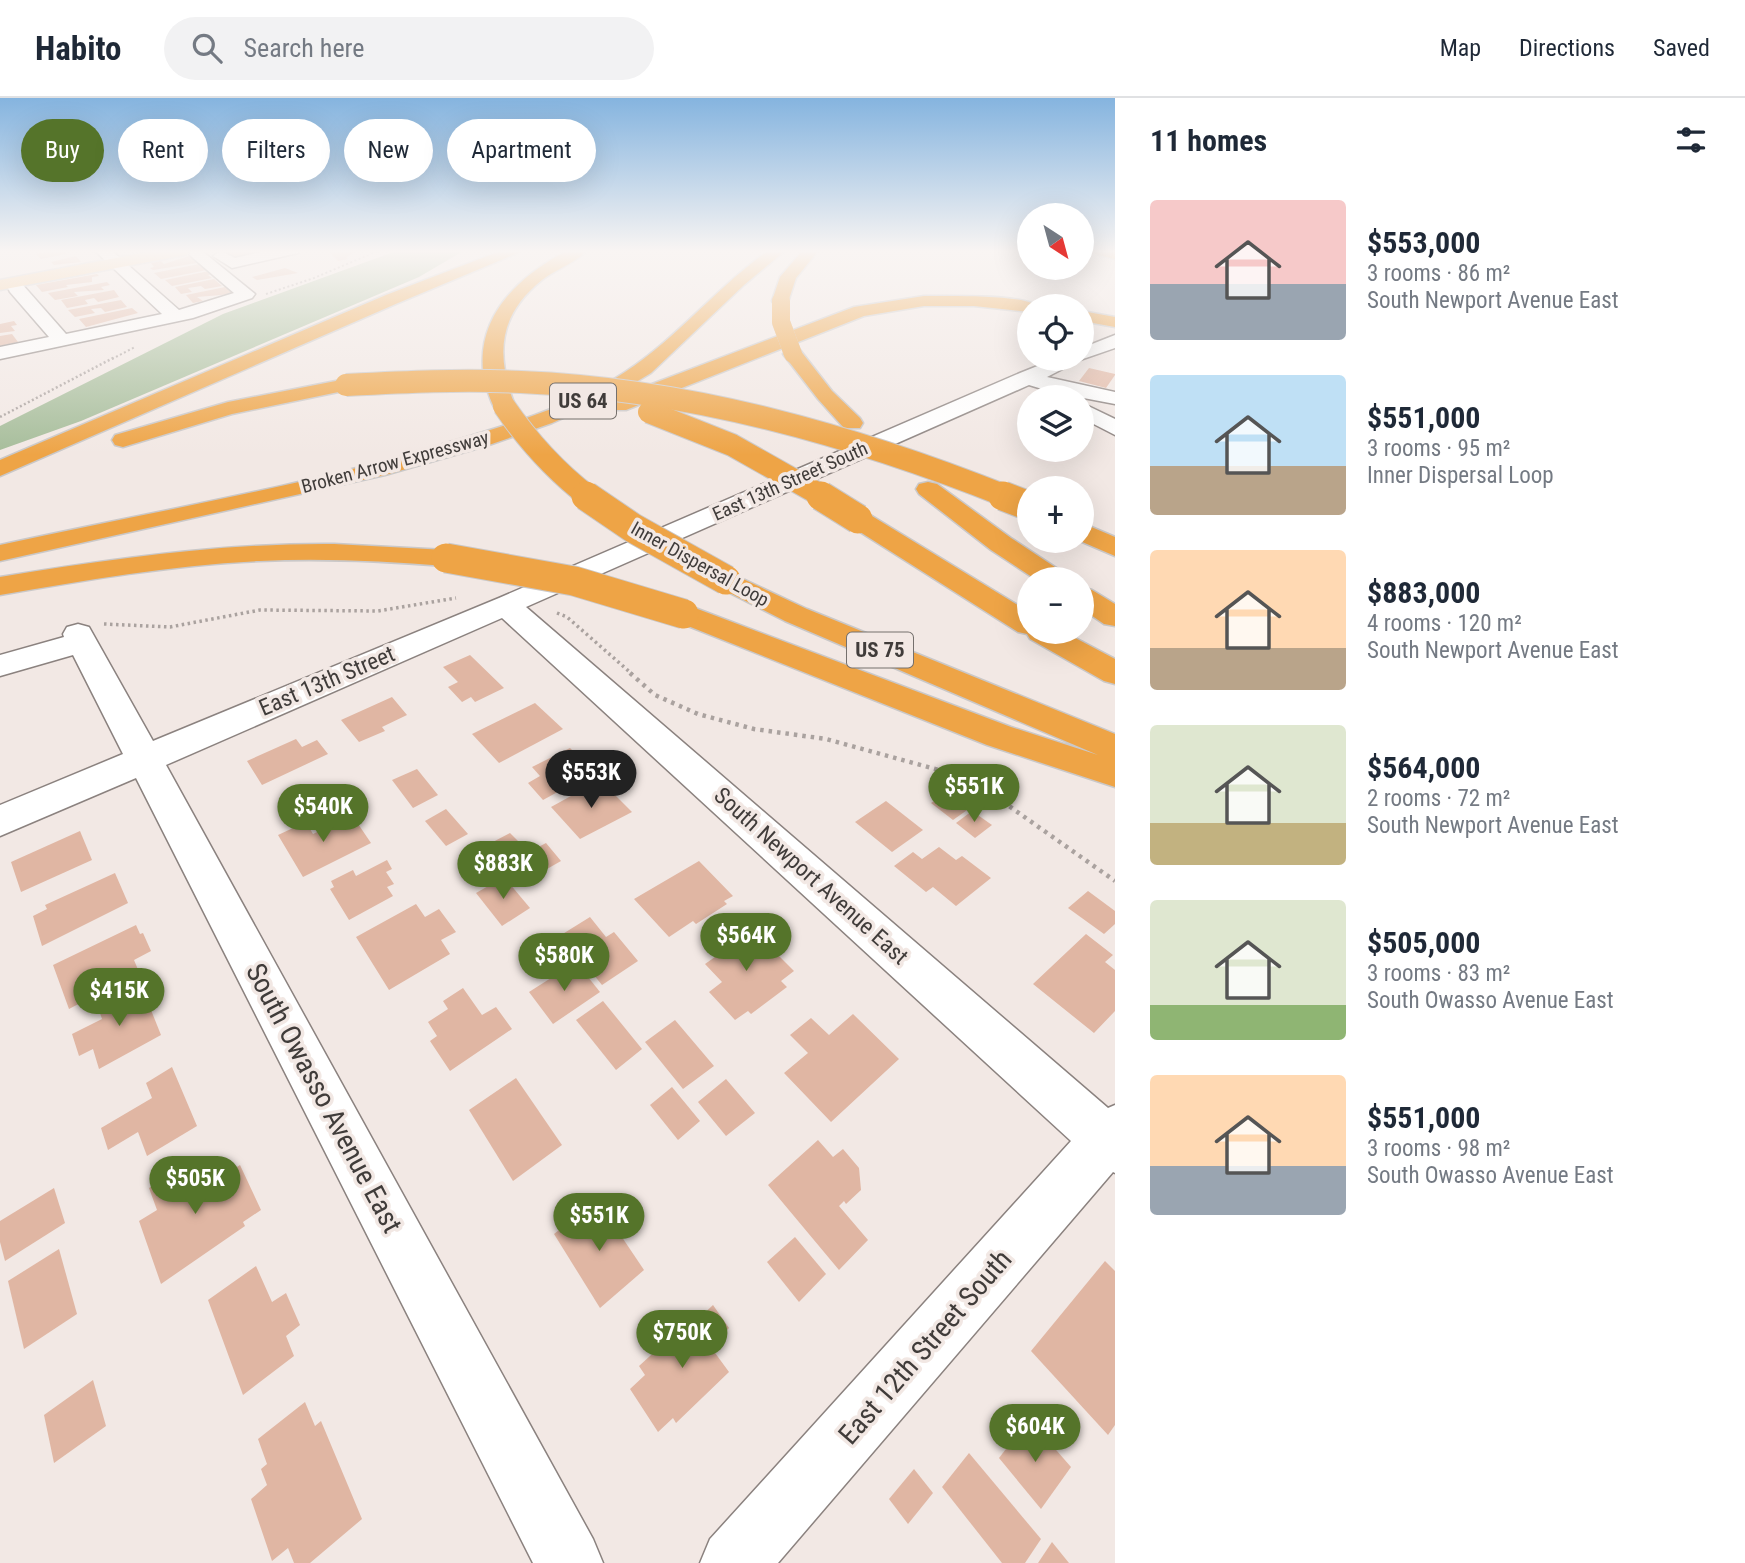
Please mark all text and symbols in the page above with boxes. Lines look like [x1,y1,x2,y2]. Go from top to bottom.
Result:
search box [164,17,654,80]
text: Habito [35,29,122,68]
icon: search [188,29,226,67]
text: Search here [244,33,364,63]
text: Map [1440,34,1481,62]
text: Directions [1519,34,1615,62]
text: Saved [1653,34,1710,62]
chip: Buy [21,119,104,182]
chip: Rent [118,119,208,182]
chip: Filters [222,119,330,182]
chip: New [344,119,433,182]
chip: Apartment [447,119,596,182]
icon: filters [1672,121,1710,159]
text: 11 homes [1150,123,1267,158]
north arrow [1017,203,1094,280]
map controls [1017,203,1094,644]
text: $553,000 [1367,225,1480,260]
icon: home [1206,228,1290,312]
text: 3 rooms · 86 m² [1367,260,1510,287]
text: South Newport Avenue East [1367,287,1619,314]
button: locate [1017,294,1094,371]
road number: US 64 [550,384,616,418]
button: layers [1017,385,1094,462]
text: $551,000 [1367,400,1480,435]
icon: home [1206,403,1290,487]
street label: Broken Arrow Expressway [299,426,491,498]
text: 3 rooms · 95 m² [1367,435,1510,462]
street label: East 13th Street South [709,436,871,526]
text: Inner Dispersal Loop [1367,462,1554,489]
button: + [1017,476,1094,553]
street label: Inner Dispersal Loop [627,517,773,611]
button: − [1017,567,1094,644]
text: $883,000 [1367,575,1480,610]
icon: home [1206,578,1290,662]
text: 4 rooms · 120 m² [1367,610,1522,637]
road number: US 75 [847,632,913,668]
text: South Newport Avenue East [1367,637,1619,664]
street label: East 13th Street [255,640,399,722]
pin: $553K [542,750,640,810]
text: $564,000 [1367,750,1480,785]
icon: home [1206,753,1290,837]
text: $553K [561,759,621,786]
pin: $551K [925,764,1023,824]
text: $551K [944,773,1004,800]
street label: South Newport Avenue East [708,782,914,970]
pin: $540K [274,784,372,844]
text: 2 rooms · 72 m² [1367,785,1510,812]
text: $540K [293,793,353,820]
text: South Newport Avenue East [1367,812,1619,839]
pin: $883K [454,842,552,901]
text: $883K [473,850,533,877]
pin: $564K [697,914,795,973]
text: $564K [716,922,776,949]
text: $505,000 [1367,925,1480,960]
icon: home [1206,928,1290,1012]
pin: $580K [515,934,613,993]
text: $580K [534,942,594,969]
street label: South Owasso Avenue East [239,958,409,1238]
text: 3 rooms · 83 m² [1367,960,1510,987]
pin: $415K [70,968,168,1028]
text: $415K [89,977,149,1004]
text: South Owasso Avenue East [1367,987,1614,1014]
text: $551,000 [1367,1100,1480,1135]
icon: home [1206,1103,1290,1187]
text: 3 rooms · 98 m² [1367,1135,1510,1162]
pin: $505K [146,1156,244,1216]
text: South Owasso Avenue East [1367,1162,1614,1189]
text: $505K [165,1165,225,1192]
pin: $551K [550,1194,648,1253]
text: $551K [569,1202,629,1229]
street label: East 12th Street South [832,1243,1018,1451]
pin: $750K [633,1310,731,1370]
text: $750K [652,1319,712,1346]
pin: $604K [986,1404,1084,1464]
text: $604K [1005,1413,1065,1440]

